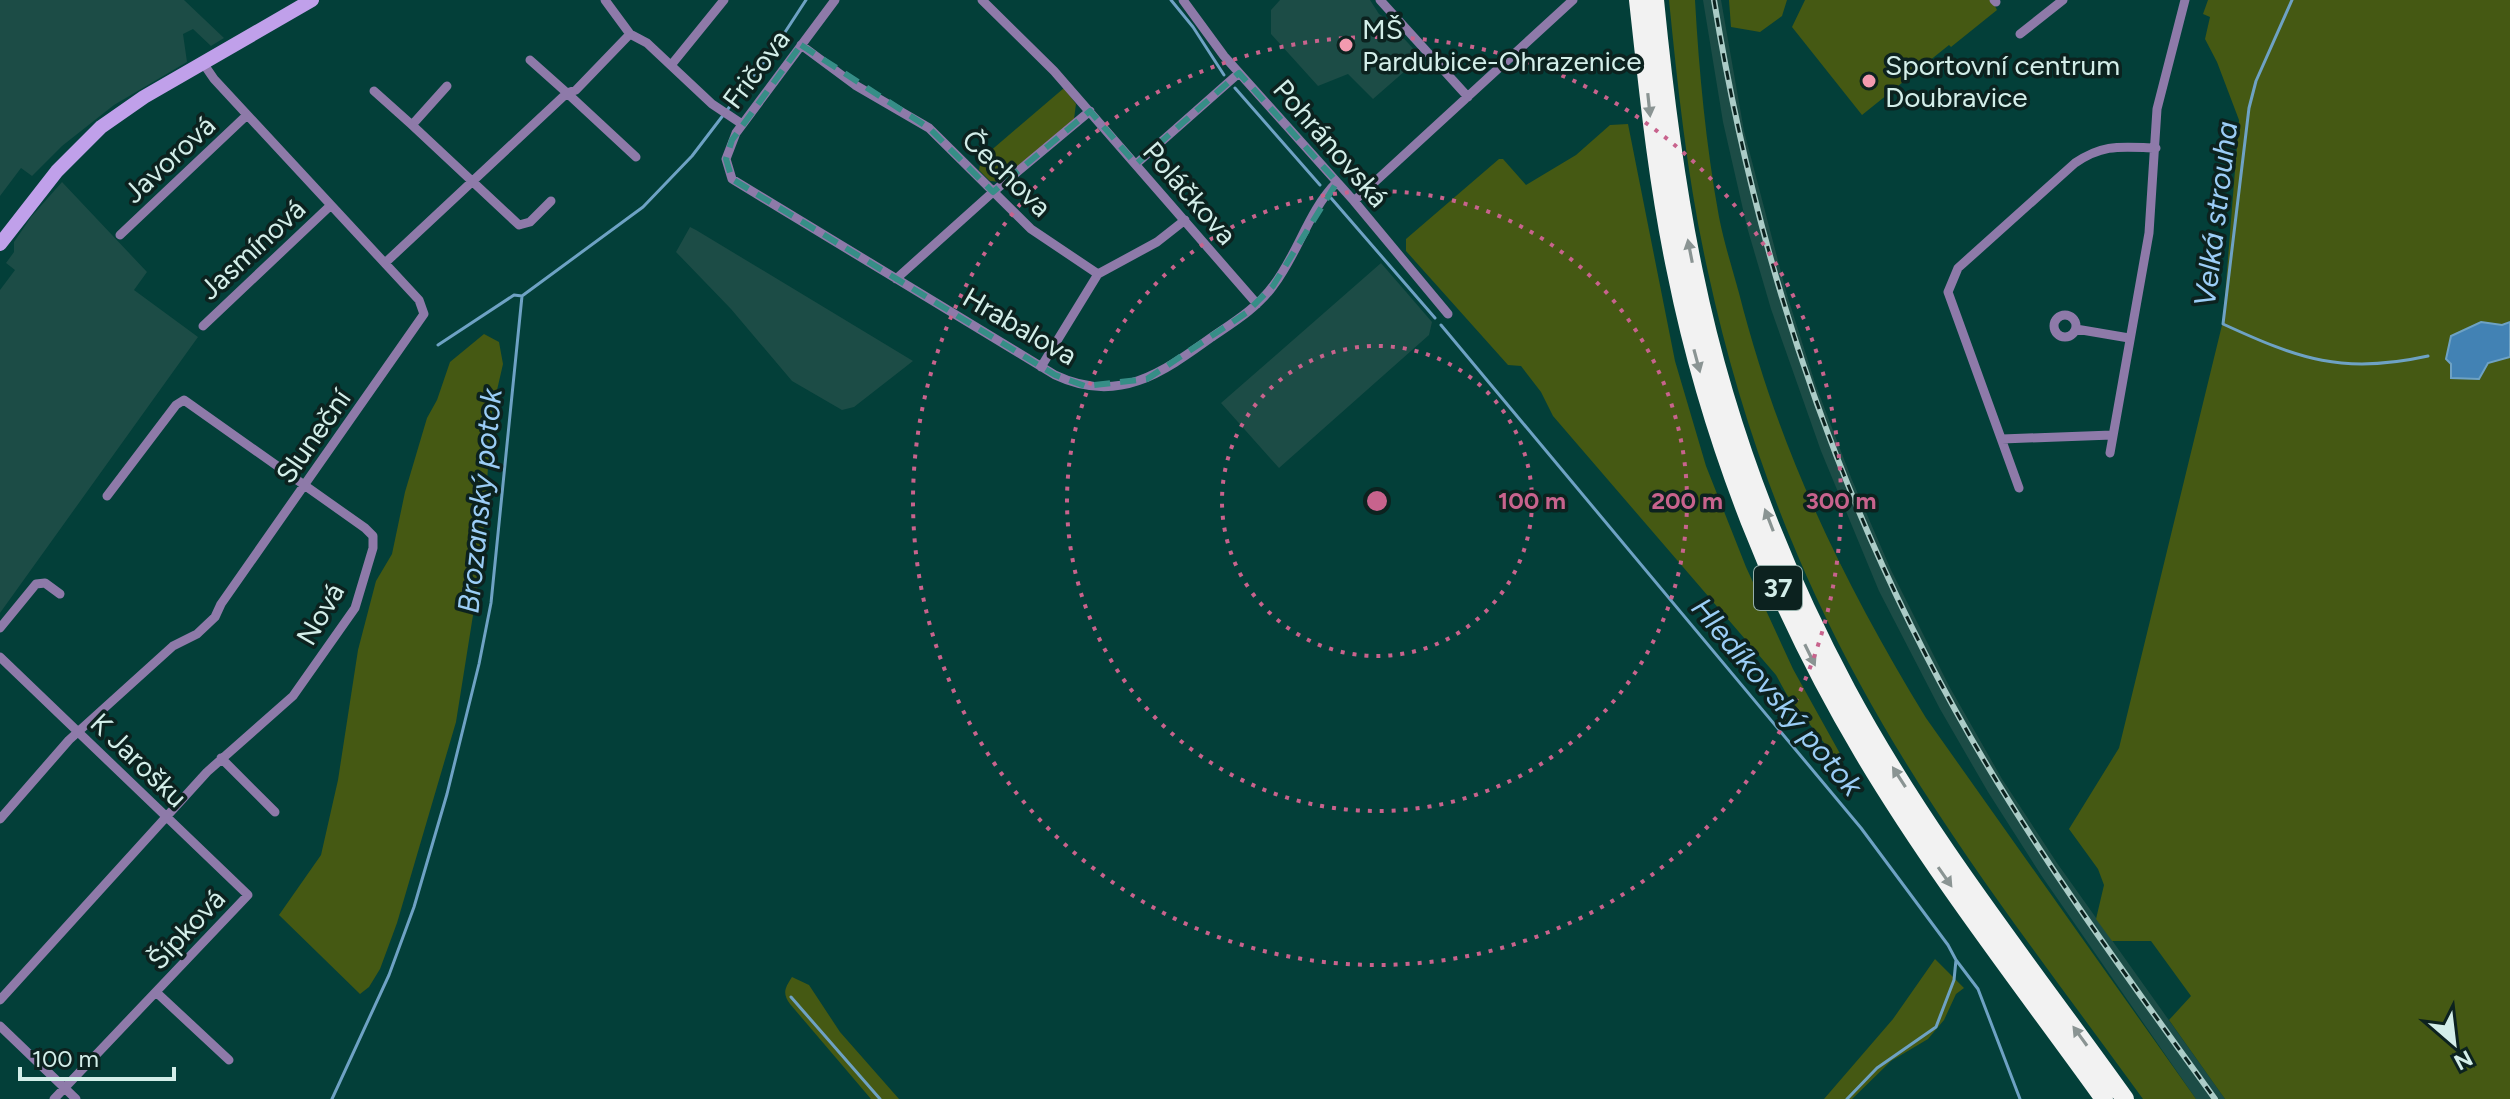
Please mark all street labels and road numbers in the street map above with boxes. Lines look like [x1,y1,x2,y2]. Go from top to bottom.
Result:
street label: Fričova [715,23,797,115]
street label: Pohránovská [1266,72,1396,214]
street label: Javorová [116,108,222,210]
street label: Čechova [955,122,1059,224]
street label: Poláčkova [1136,135,1244,251]
street label: Jasmínová [192,192,312,306]
street label: Hrabalova [957,280,1083,372]
street label: Sluneční [268,381,359,490]
road number: 37 [1754,566,1802,610]
street label: Nová [289,577,351,651]
street label: K Jarošku [84,706,194,814]
street label: Šípková [140,882,232,976]

